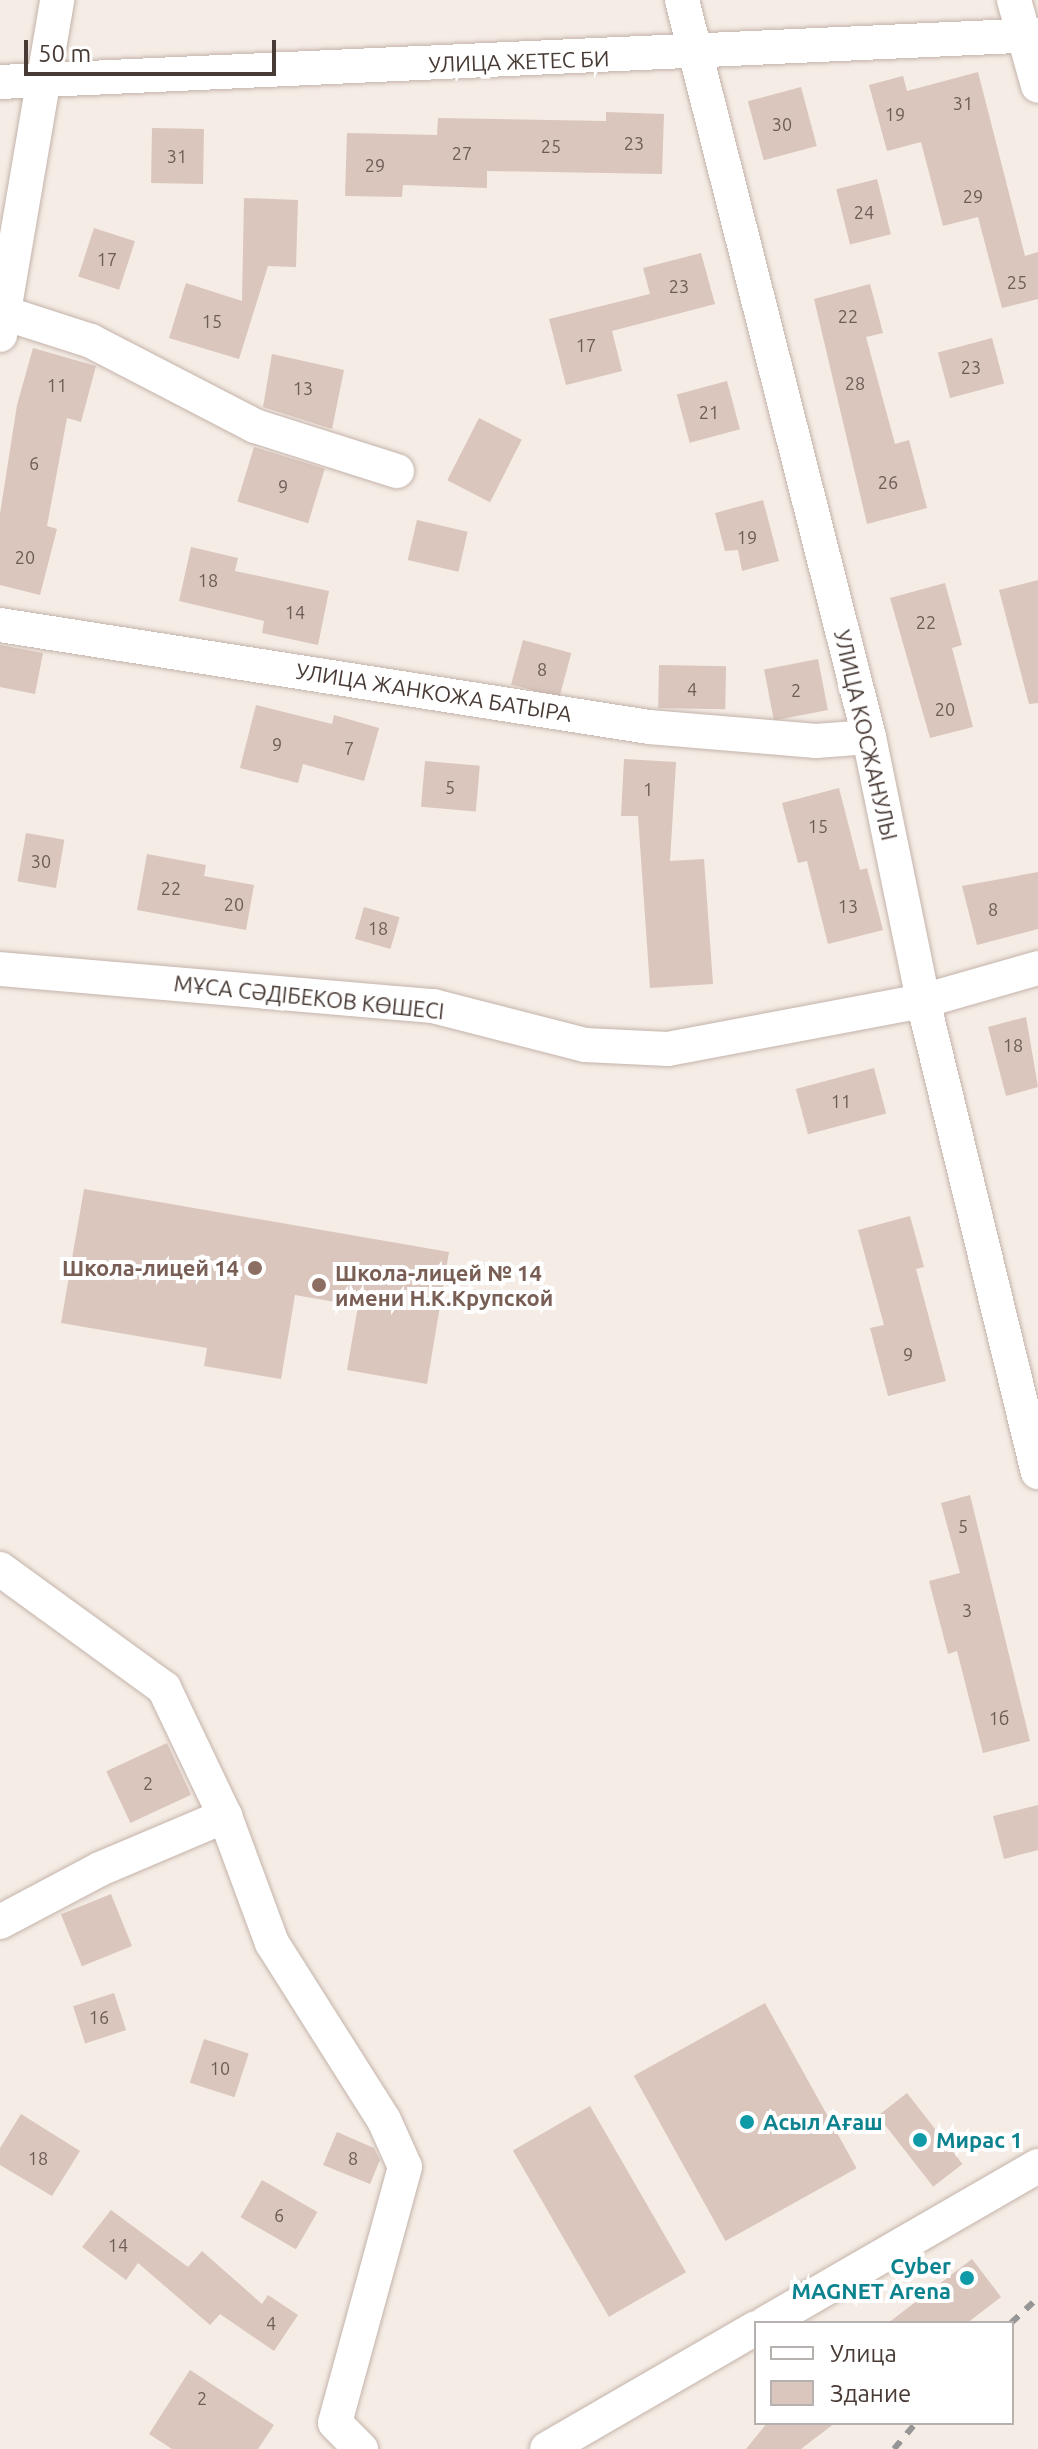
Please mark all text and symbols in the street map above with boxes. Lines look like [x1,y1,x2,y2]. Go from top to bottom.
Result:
scale bar [28,24,280,74]
text: 50 m [38,40,91,67]
street label: УЛИЦА ЖЕТЕС БИ [428,45,610,77]
house number: 31 [953,92,973,114]
house number: 19 [885,103,905,125]
house number: 30 [772,113,792,135]
house number: 23 [624,132,644,154]
house number: 25 [541,135,561,157]
house number: 27 [452,142,472,164]
house number: 31 [167,145,187,167]
house number: 29 [365,154,385,176]
house number: 29 [963,185,983,207]
house number: 24 [854,201,874,223]
house number: 17 [97,248,117,270]
house number: 25 [1007,271,1027,293]
house number: 23 [669,275,689,297]
house number: 22 [838,305,858,327]
house number: 15 [202,310,222,332]
house number: 17 [576,334,596,356]
house number: 23 [961,356,981,378]
house number: 28 [845,372,865,394]
house number: 11 [47,374,67,396]
house number: 13 [293,377,313,399]
house number: 21 [699,401,719,423]
house number: 6 [29,452,39,474]
house number: 26 [878,471,898,493]
house number: 9 [278,475,288,497]
house number: 19 [737,526,757,548]
house number: 20 [15,546,35,568]
house number: 18 [198,569,218,591]
house number: 14 [285,601,305,623]
house number: 22 [916,611,936,633]
street label: УЛИЦА КОСЖАНУЛЫ [829,627,903,843]
street label: УЛИЦА ЖАНКОЖА БАТЫРА [294,657,574,727]
house number: 8 [537,658,547,680]
house number: 4 [687,678,697,700]
house number: 2 [791,679,801,701]
house number: 20 [935,698,955,720]
house number: 9 [272,733,282,755]
house number: 7 [344,737,354,759]
house number: 5 [445,776,455,798]
house number: 1 [643,778,653,800]
house number: 15 [808,815,828,837]
house number: 30 [31,850,51,872]
house number: 22 [161,877,181,899]
house number: 20 [224,893,244,915]
house number: 13 [838,895,858,917]
house number: 8 [988,898,998,920]
house number: 18 [368,917,388,939]
street label: МҰСА СӘДІБЕКОВ КӨШЕСІ [173,970,445,1024]
house number: 18 [1003,1034,1023,1056]
house number: 11 [831,1090,851,1112]
place label: Школа-лицей 14 [62,1255,239,1281]
marker: Школа-лицей 14 [246,1259,264,1277]
place label: Школа-лицей № 14 имени Н.К.Крупской [335,1259,553,1310]
marker: Школа-лицей № 14 имени Н.К.Крупской [310,1276,328,1294]
house number: 9 [903,1343,913,1365]
house number: 5 [958,1515,968,1537]
house number: 3 [962,1599,972,1621]
house number: 1б [989,1707,1009,1729]
house number: 2 [143,1772,153,1794]
house number: 16 [89,2006,109,2028]
house number: 10 [210,2057,230,2079]
place label: Асыл Ағаш [763,2109,883,2135]
marker: Асыл Ағаш [738,2113,756,2131]
place label: Мирас 1 [936,2127,1023,2153]
marker: Мирас 1 [911,2131,929,2149]
house number: 18 [28,2147,48,2169]
house number: 8 [348,2147,358,2169]
house number: 6 [274,2204,284,2226]
house number: 14 [108,2234,128,2256]
place label: Cyber MAGNET Arena [791,2252,951,2304]
marker: Cyber MAGNET Arena [958,2269,976,2287]
house number: 4 [266,2312,276,2334]
legend [754,2321,1014,2425]
text: Улица [830,2340,897,2367]
text: Здание [830,2380,911,2407]
house number: 2 [197,2387,207,2409]

